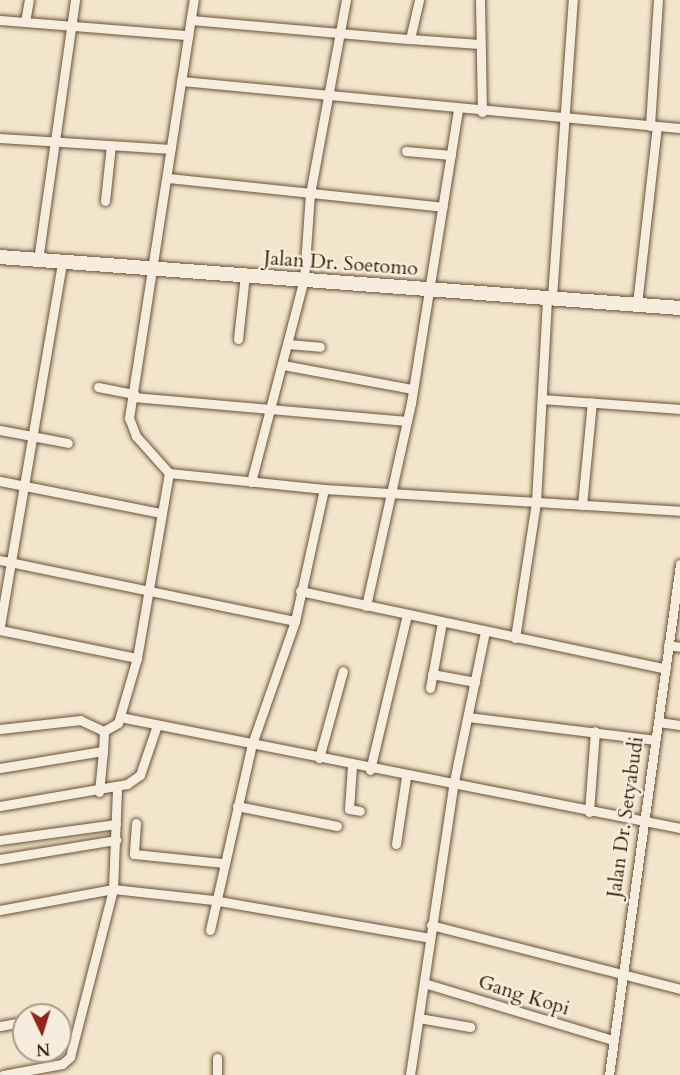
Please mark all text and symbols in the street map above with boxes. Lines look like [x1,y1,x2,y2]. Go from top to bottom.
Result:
street label: Jalan Dr. Soetomo [263,246,419,280]
street label: Jalan Dr. Setyabudi [602,735,648,899]
street label: Gang Kopi [475,970,573,1020]
north arrow [12,1003,72,1063]
text: N [35,1038,51,1060]

